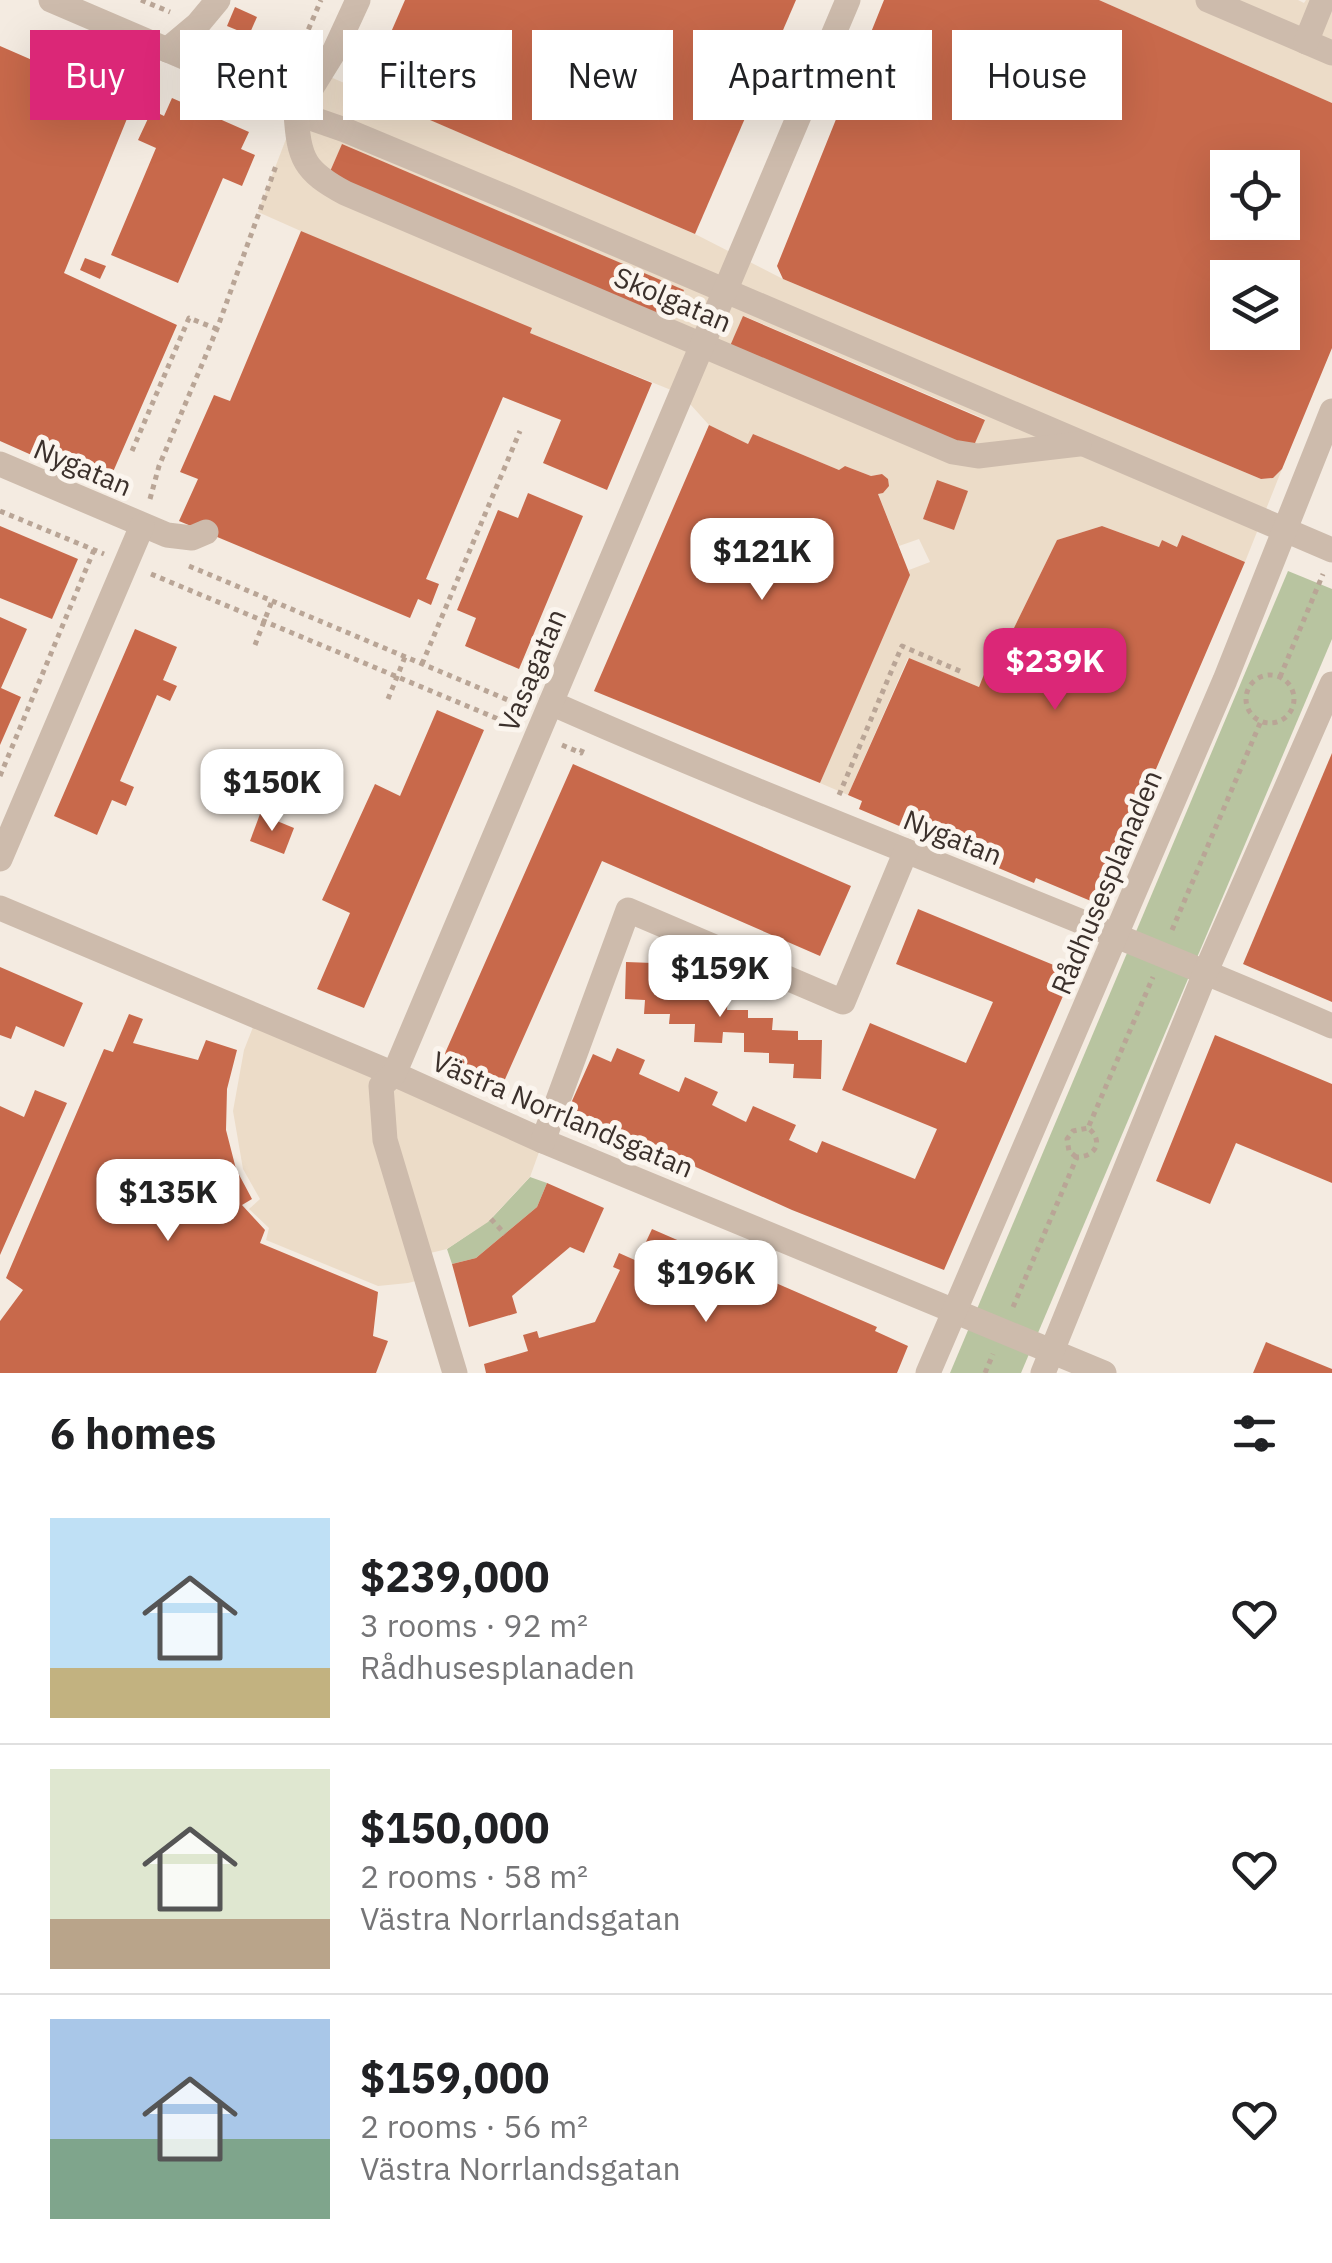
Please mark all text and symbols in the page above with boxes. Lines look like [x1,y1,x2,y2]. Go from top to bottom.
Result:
chip: Buy [30,30,160,120]
chip: Rent [180,30,323,120]
chip: Filters [343,30,512,120]
chip: New [532,30,673,120]
chip: Apartment [693,30,932,120]
chip: House [952,30,1122,120]
map controls [1210,150,1300,350]
button: locate [1210,150,1300,240]
street label: Skolgatan [609,258,737,340]
button: layers [1210,260,1300,350]
street label: Nygatan [28,430,138,504]
pin: $121K [692,518,832,603]
text: $121K [712,529,812,571]
street label: Vasagatan [490,603,574,737]
pin: $239K [985,628,1125,713]
text: $239K [1005,639,1105,681]
pin: $150K [202,749,342,834]
text: $150K [222,760,322,802]
street label: Rådhusesplanaden [1042,764,1170,1000]
street label: Nygatan [898,801,1008,873]
pin: $159K [650,935,790,1020]
text: $159K [670,946,770,988]
street label: Västra Norrlandsgatan [427,1042,699,1186]
pin: $135K [98,1159,238,1244]
text: $135K [118,1170,218,1212]
pin: $196K [636,1240,776,1325]
text: $196K [656,1251,756,1293]
text: 6 homes [50,1406,216,1461]
icon: filters [1227,1406,1282,1461]
text: $239,000 [360,1549,549,1604]
icon: home [130,1558,250,1678]
icon: heart [1227,1591,1282,1646]
text: 3 rooms · 92 m² [360,1604,588,1646]
text: Rådhusesplanaden [360,1646,635,1688]
text: $150,000 [360,1800,549,1855]
icon: home [130,1809,250,1929]
icon: heart [1227,1842,1282,1897]
text: 2 rooms · 58 m² [360,1855,588,1897]
text: Västra Norrlandsgatan [360,1897,681,1939]
text: $159,000 [360,2050,549,2105]
icon: home [130,2059,250,2179]
icon: heart [1227,2092,1282,2147]
text: 2 rooms · 56 m² [360,2105,588,2147]
text: Västra Norrlandsgatan [360,2147,681,2189]

